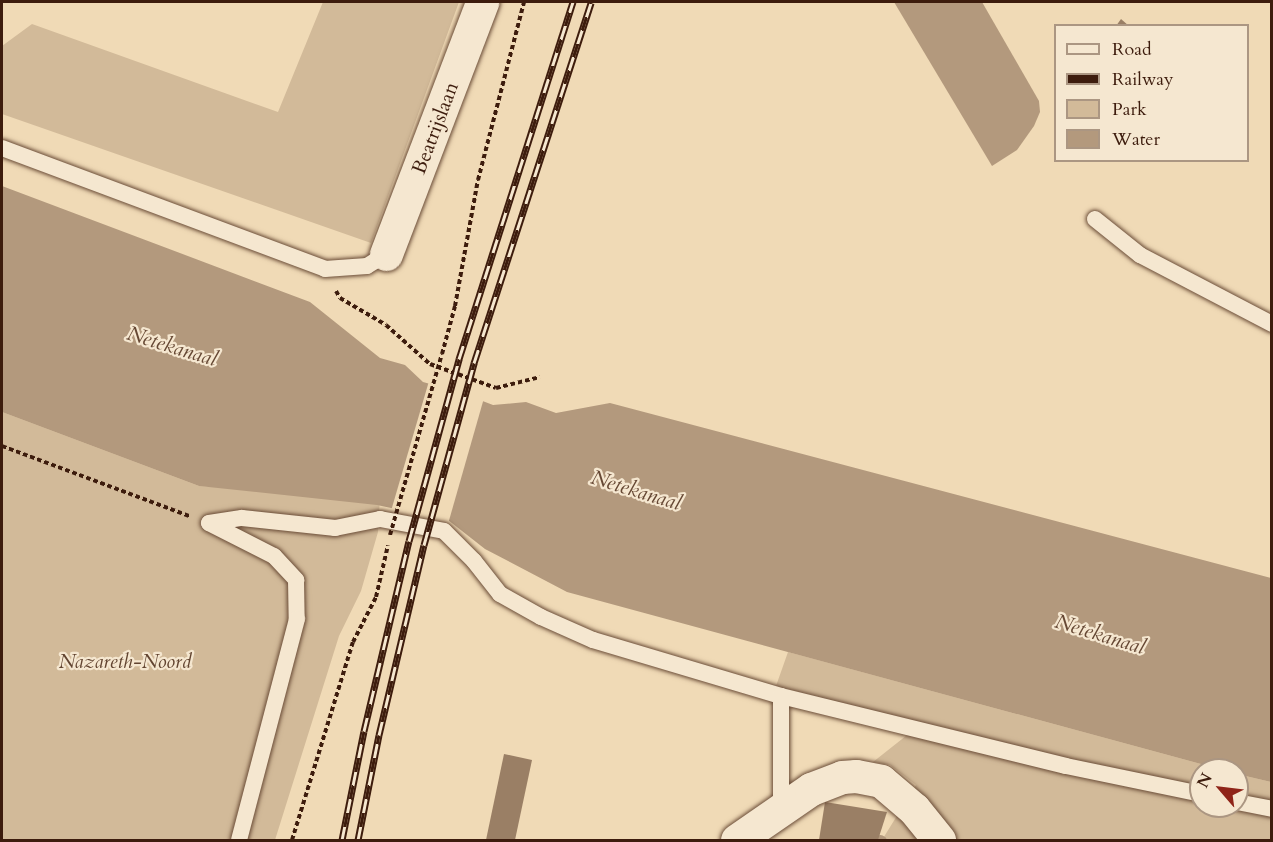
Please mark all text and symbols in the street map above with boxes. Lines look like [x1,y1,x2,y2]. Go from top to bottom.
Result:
legend [1054,24,1249,162]
text: Road [1112,37,1152,62]
text: Railway [1112,67,1174,92]
street label: Beatrijslaan [406,79,464,177]
text: Park [1112,97,1147,122]
text: Water [1112,127,1160,152]
water label: Netekanaal [124,321,220,373]
water label: Netekanaal [588,465,684,517]
water label: Netekanaal [1052,609,1148,661]
park label: Nazareth-Noord [59,649,191,673]
north arrow [1189,758,1249,818]
text: N [1192,769,1218,792]

